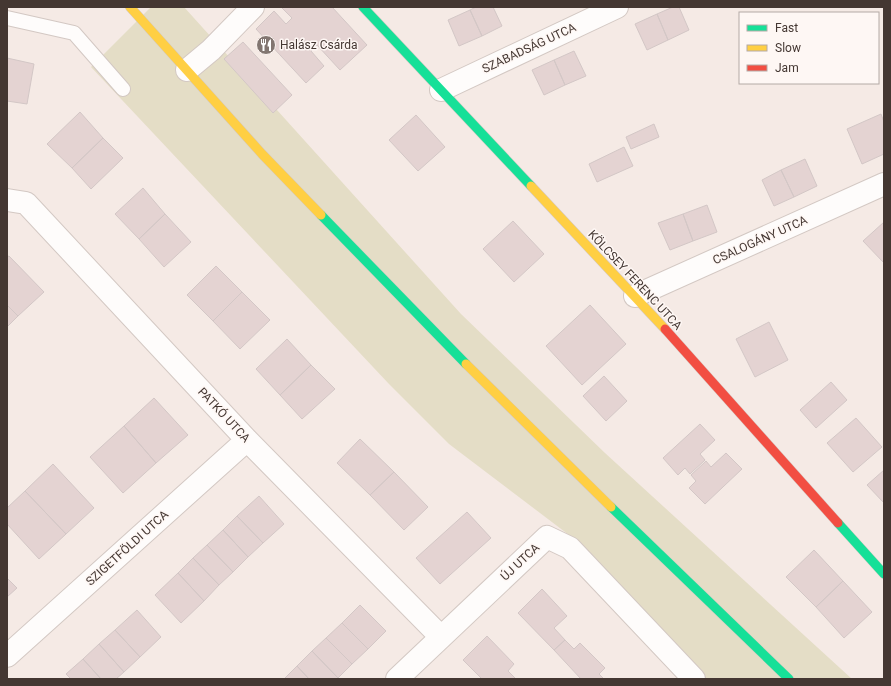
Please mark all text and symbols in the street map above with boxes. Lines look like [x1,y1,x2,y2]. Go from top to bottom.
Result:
legend [739,12,879,84]
street label: SZABADSÁG UTCA [479,19,578,76]
text: Fast [775,21,798,35]
restaurant icon: Halász Csárda [255,34,277,56]
place label: Halász Csárda [280,38,357,52]
text: Slow [775,41,801,55]
text: Jam [775,61,799,75]
street label: CSALOGÁNY UTCA [710,212,810,267]
street label: KÖLCSEY FERENC UTCA [585,227,686,333]
street label: PATKÓ UTCA [195,384,254,445]
street label: SZIGETFÖLDI UTCA [82,507,171,589]
street label: ÚJ UTCA [497,540,542,583]

